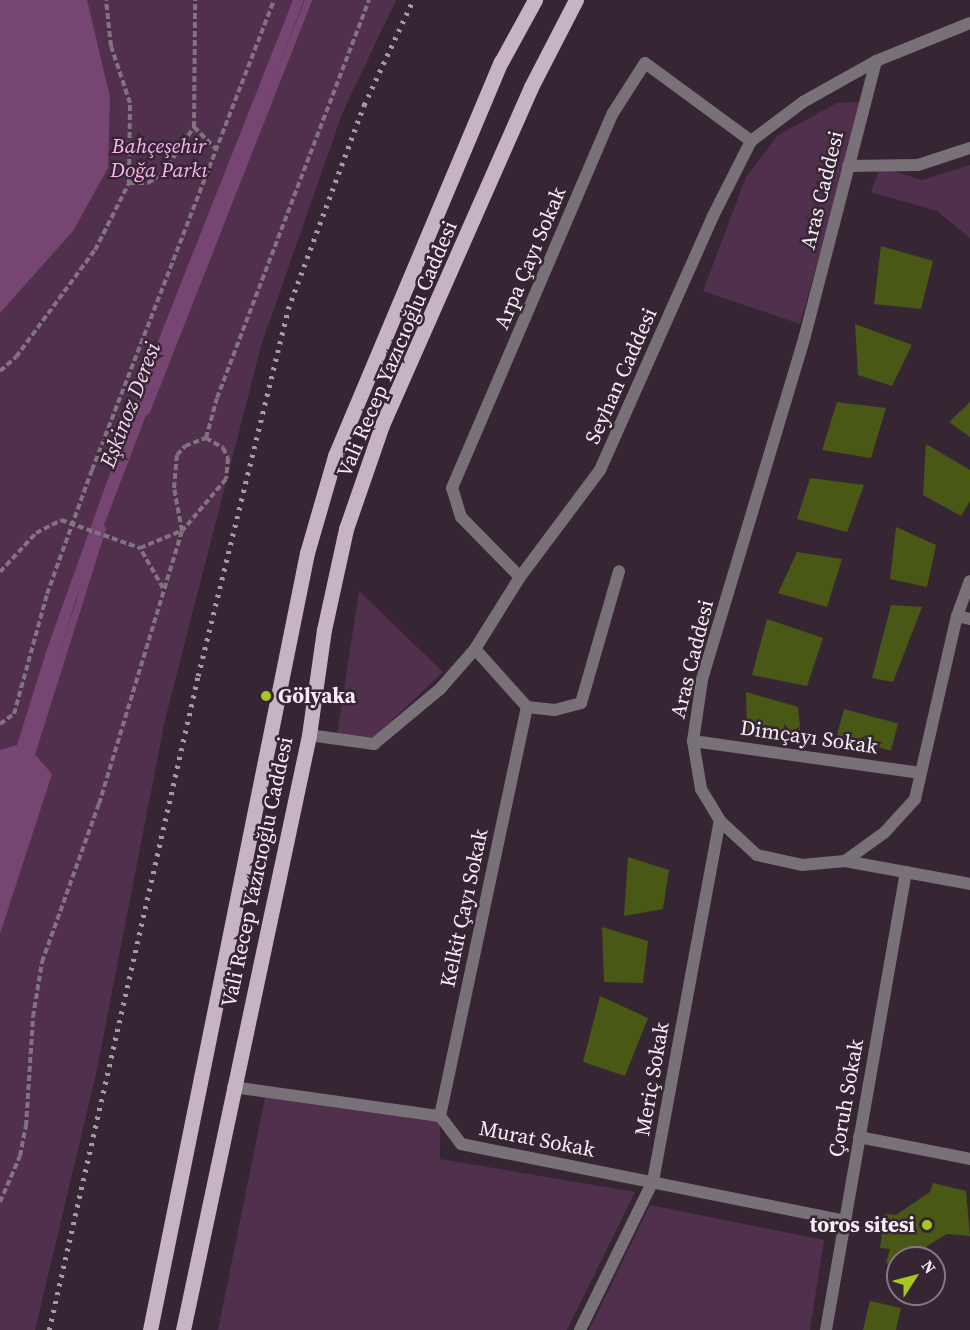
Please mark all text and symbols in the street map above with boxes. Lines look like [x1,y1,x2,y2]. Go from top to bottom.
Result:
street label: Aras Caddesi [795,128,849,252]
park label: Bahçeşehir Doğa Parkı [110,133,208,183]
street label: Arpa Çayı Sokak [489,183,571,333]
street label: Vali Recep Yazıcıoğlu Caddesi [331,217,463,481]
street label: Seyhan Caddesi [580,304,662,448]
water label: Eşkinoz Deresi [94,339,166,471]
street label: Aras Caddesi [665,597,719,721]
place label: Gölyaka [278,683,356,709]
marker: Gölyaka [259,689,273,703]
street label: Dimçayı Sokak [739,715,879,759]
street label: Vali Recep Yazıcıoğlu Caddesi [216,734,298,1010]
street label: Kelkit Çayı Sokak [435,827,493,989]
street label: Meriç Sokak [630,1020,674,1138]
street label: Çoruh Sokak [823,1037,869,1159]
street label: Murat Sokak [477,1115,597,1163]
place label: toros sitesi [810,1212,915,1238]
marker: toros sitesi [920,1218,934,1232]
north arrow [886,1246,946,1306]
text: N [917,1255,941,1278]

